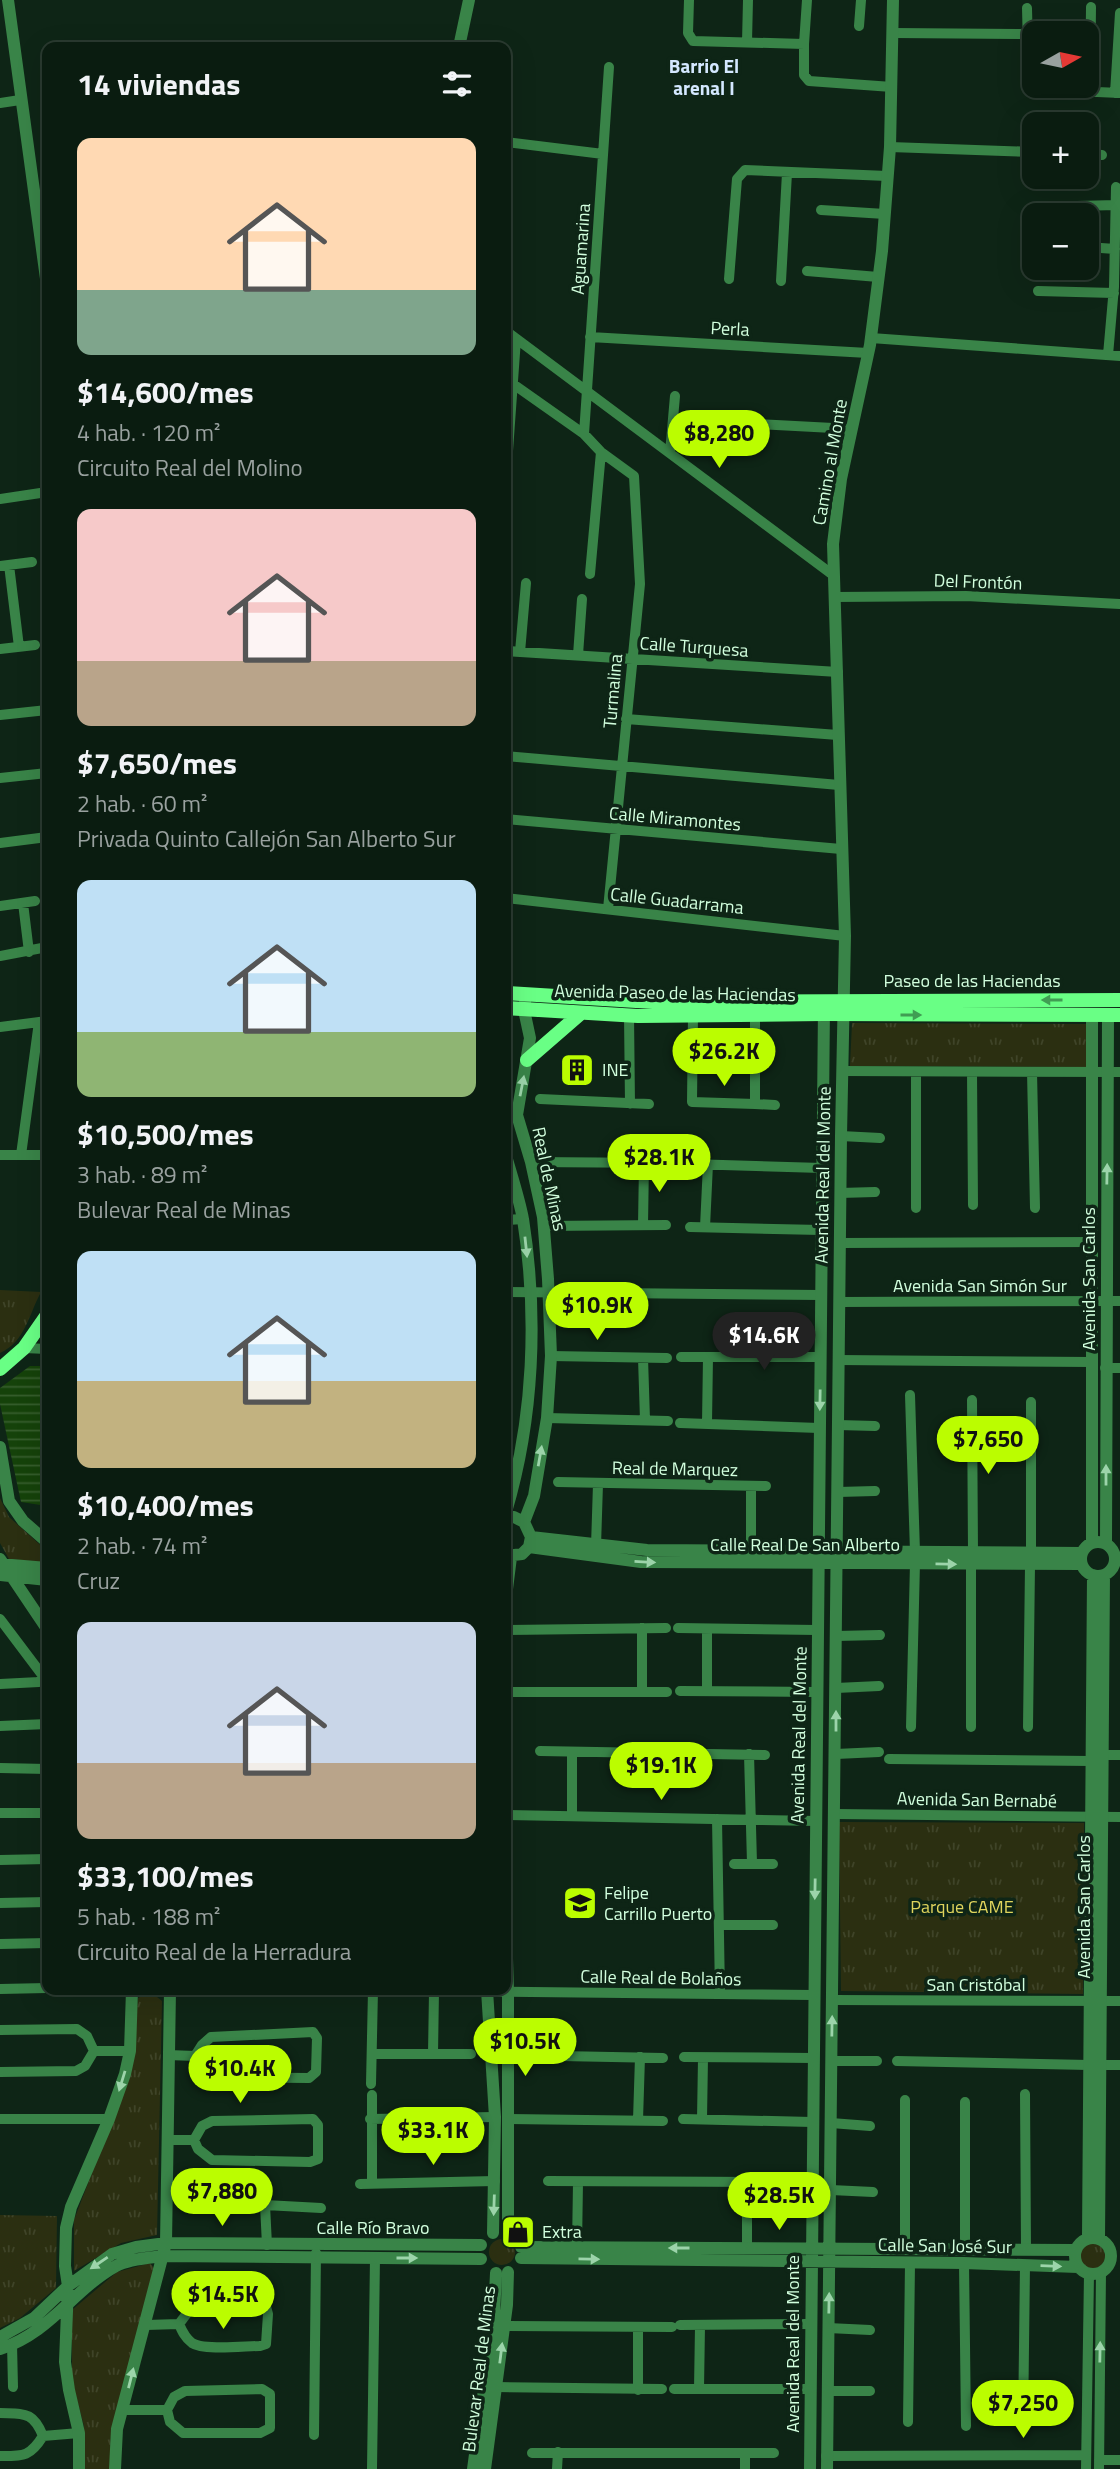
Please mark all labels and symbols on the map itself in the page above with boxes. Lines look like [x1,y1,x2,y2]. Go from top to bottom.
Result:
north arrow [1022,21,1099,98]
district label: Barrio El arenal I [669,51,739,102]
street label: Aguamarina [564,202,597,295]
street label: Perla [710,314,750,343]
street label: Camino al Monte [805,397,854,527]
pin: $8,280 [662,410,776,470]
street label: Del Frontón [933,566,1023,597]
street label: Calle Turquesa [639,629,749,664]
street label: Turmalina [596,653,629,729]
street label: Calle Miramontes [608,799,742,838]
street label: Calle Guadarrama [609,880,745,921]
street label: Paseo de las Haciendas [883,967,1061,994]
street label: Avenida Paseo de las Haciendas [554,977,796,1008]
one-way arrow [1041,994,1063,1006]
one-way arrow [901,1009,923,1021]
pin: $26.2K [667,1028,781,1088]
building icon: INE [558,1051,596,1089]
place label: INE [602,1056,629,1083]
one-way arrow [517,1075,528,1097]
street label: Avenida Real del Monte [807,1086,838,1264]
street label: Real de Minas [525,1124,574,1233]
pin: $28.1K [602,1134,716,1194]
one-way arrow [1101,1163,1113,1185]
street label: Avenida San Carlos [1075,1207,1102,1351]
one-way arrow [520,1236,531,1258]
street label: Avenida San Simón Sur [893,1272,1067,1299]
pin: $10.9K [540,1282,654,1342]
pin: $14.6K [707,1312,821,1372]
one-way arrow [814,1390,825,1412]
pin: $7,650 [931,1416,1045,1476]
one-way arrow [535,1445,546,1467]
street label: Real de Marquez [612,1454,738,1483]
one-way arrow [1100,1464,1112,1486]
street label: Calle Real De San Alberto [710,1531,900,1558]
one-way arrow [634,1556,656,1567]
one-way arrow [935,1558,957,1570]
street label: Avenida Real del Monte [783,1646,814,1824]
one-way arrow [830,1710,842,1732]
pin: $19.1K [604,1742,718,1802]
street label: Avenida San Bernabé [897,1785,1057,1814]
street label: Avenida San Carlos [1070,1835,1097,1979]
one-way arrow [809,1878,821,1900]
place label: Felipe Carrillo Puerto [604,1879,712,1927]
school or university icon: Felipe Carrillo Puerto [561,1884,599,1922]
park label: Parque CAME [910,1893,1014,1920]
street label: Calle Real de Bolaños [580,1963,742,1992]
street label: San Cristóbal [926,1971,1026,1998]
one-way arrow [827,2015,838,2037]
pin: $10.5K [468,2018,582,2078]
pin: $10.4K [183,2046,297,2105]
one-way arrow [117,2071,127,2092]
pin: $33.1K [376,2108,490,2167]
pin: $7,880 [165,2168,279,2228]
pin: $28.5K [722,2172,836,2232]
one-way arrow [489,2194,500,2216]
shop icon: Extra [499,2213,537,2251]
street label: Calle Río Bravo [317,2214,429,2241]
place label: Extra [542,2218,582,2245]
street label: Calle San José Sur [878,2231,1012,2260]
one-way arrow [667,2242,689,2254]
one-way arrow [396,2252,418,2264]
one-way arrow [578,2254,600,2265]
street label: Avenida Real del Monte [779,2255,806,2433]
one-way arrow [89,2257,108,2270]
one-way arrow [1040,2261,1062,2272]
pin: $14.5K [166,2272,280,2331]
street label: Bulevar Real de Minas [455,2284,502,2454]
one-way arrow [823,2292,835,2314]
one-way arrow [1094,2341,1106,2363]
one-way arrow [496,2342,507,2364]
one-way arrow [126,2367,137,2389]
pin: $7,250 [966,2380,1080,2440]

